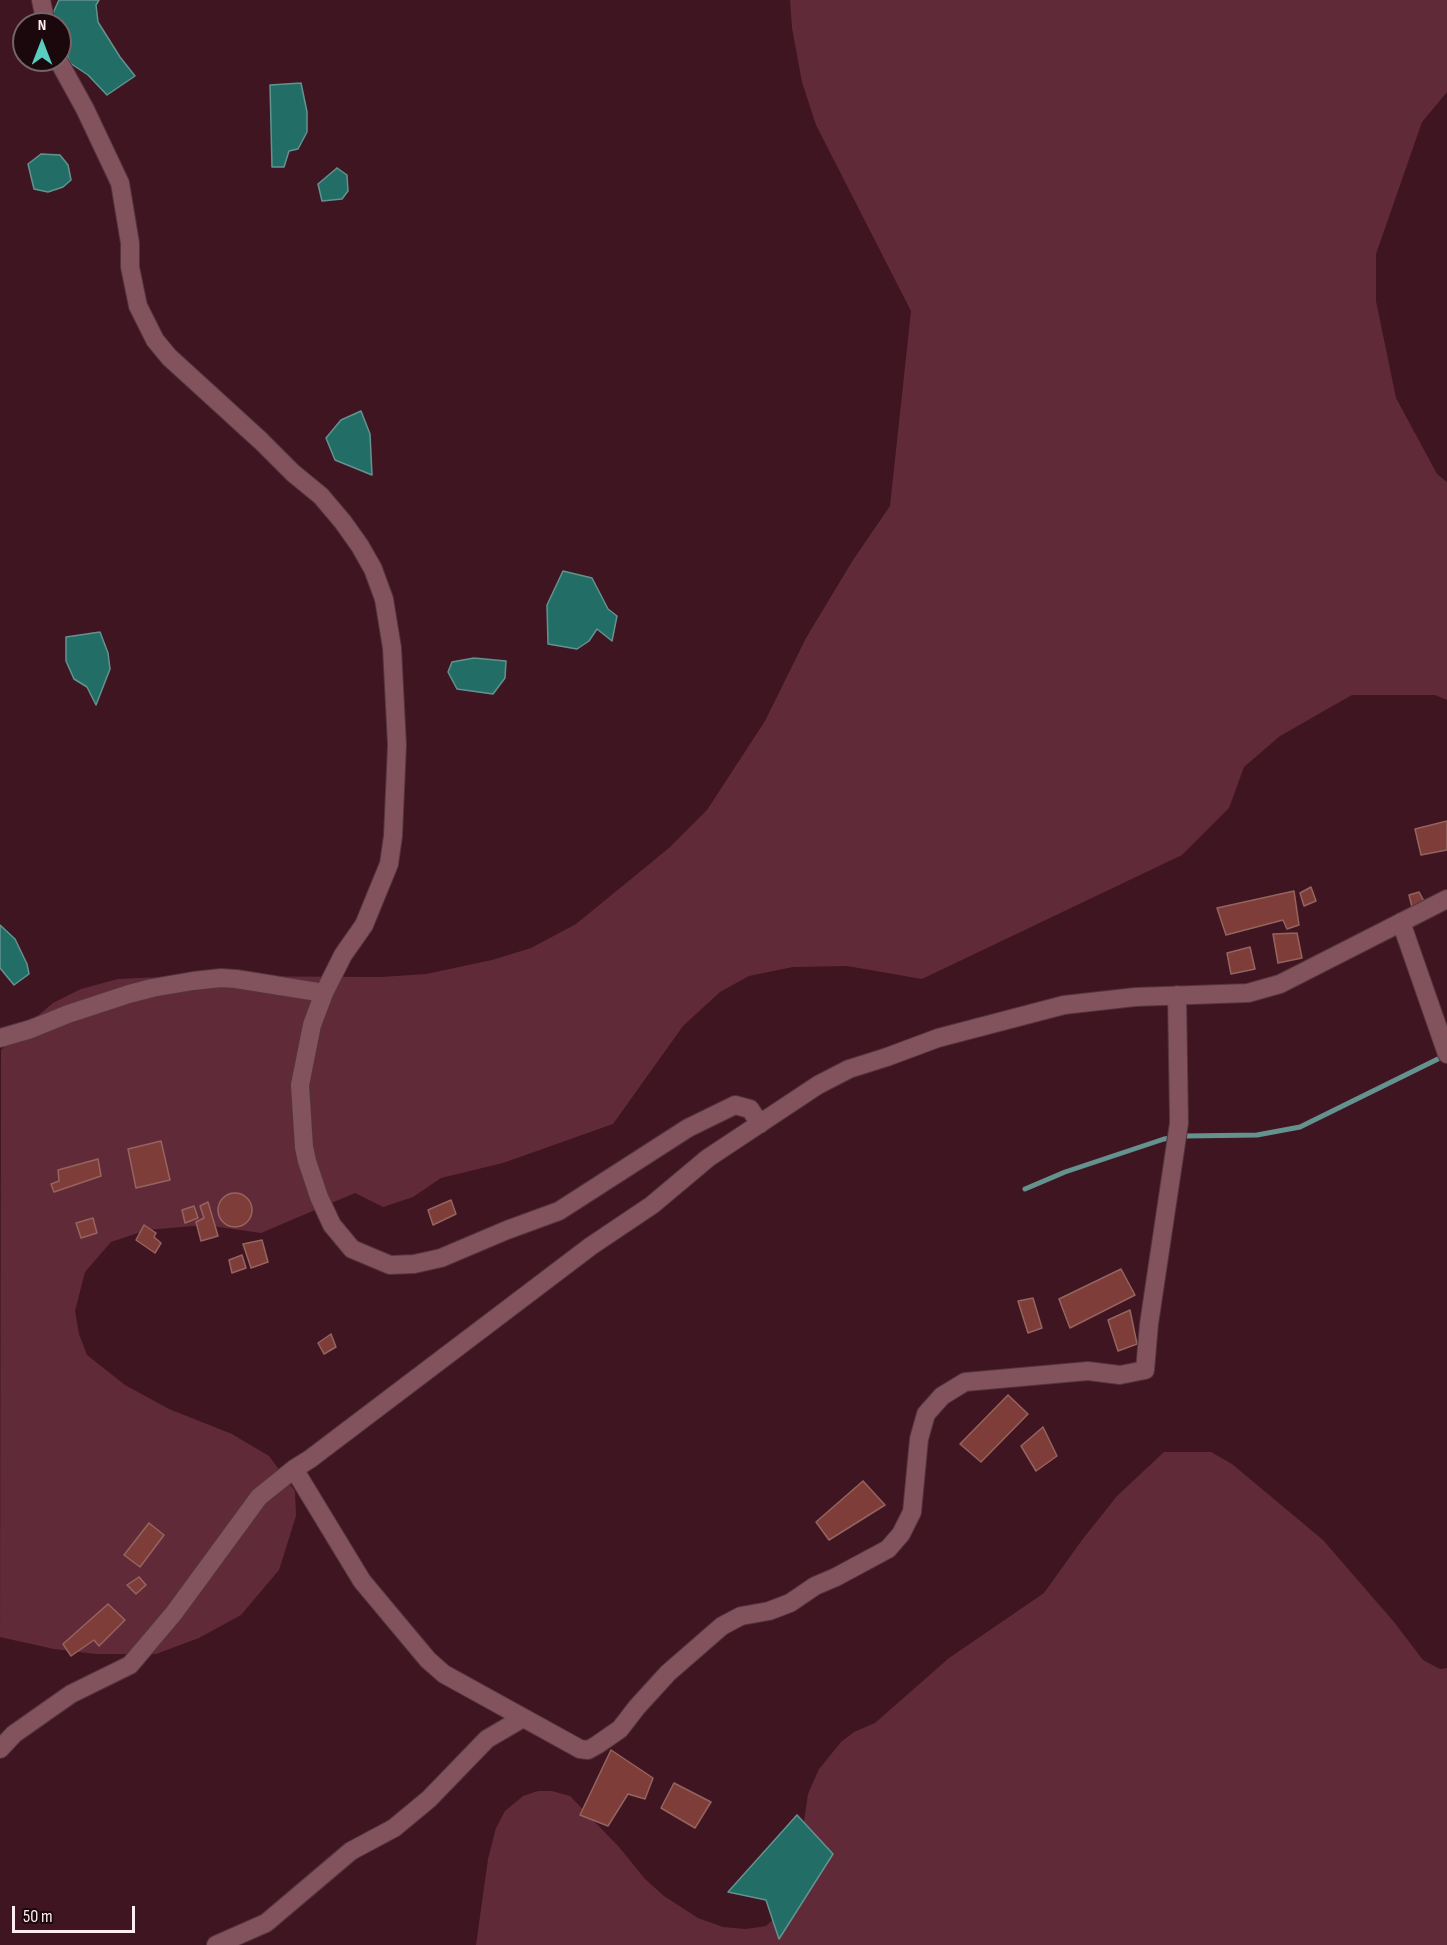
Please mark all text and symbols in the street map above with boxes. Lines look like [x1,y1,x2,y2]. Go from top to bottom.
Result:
north arrow [12,12,72,72]
text: N [38,16,46,35]
scale bar [15,1894,138,1932]
text: 50 m [23,1906,53,1927]

